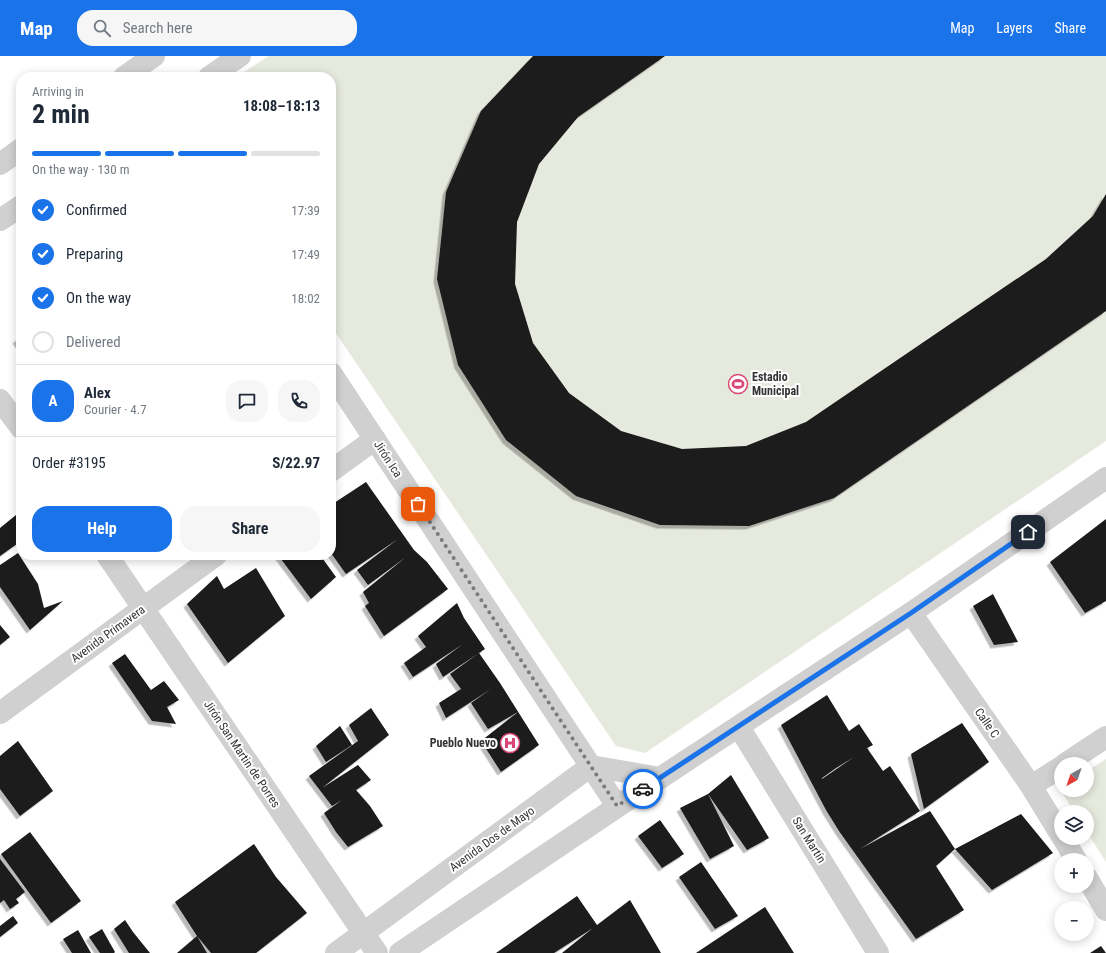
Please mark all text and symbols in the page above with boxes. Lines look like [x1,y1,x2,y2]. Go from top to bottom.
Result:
search box [77,10,357,46]
text: Map [20,17,53,40]
icon: search [91,17,113,39]
text: Search here [123,19,193,37]
text: Map [950,20,974,36]
text: Layers [996,20,1033,36]
text: Share [1055,20,1086,36]
text: Arriving in [32,84,84,99]
text: 18:08–18:13 [243,97,320,115]
text: 2 min [32,99,90,129]
text: On the way · 130 m [32,162,129,177]
icon: check [32,199,54,221]
text: Confirmed [66,201,127,219]
text: 17:39 [291,203,320,218]
icon: check [32,243,54,265]
text: Preparing [66,245,123,263]
text: 17:49 [291,247,320,262]
icon: check [32,287,54,309]
text: On the way [66,289,131,307]
text: 18:02 [291,291,320,306]
text: Delivered [66,333,121,351]
place label: Estadio Municipal [752,370,799,398]
sports icon: Estadio Municipal [727,373,749,395]
button: chat [226,380,268,422]
button: phone [278,380,320,422]
text: Alex [84,384,111,402]
text: A [49,392,57,410]
text: Courier · 4.7 [84,402,147,417]
street label: Jirón Ica [371,438,405,480]
text: Order #3195 [32,454,106,472]
text: S/22.97 [272,454,320,472]
pin [401,487,435,521]
icon: bag [407,493,429,515]
button: Help [32,506,172,552]
button: Share [180,506,320,552]
pin [1011,515,1045,549]
icon: home [1017,521,1039,543]
street label: Avenida Primavera [68,602,148,666]
street label: Jirón San Martin de Porres [201,698,283,810]
street label: Calle C [972,705,1002,741]
hospital icon: Pueblo Nuevo [499,732,521,754]
place label: Pueblo Nuevo [430,736,496,750]
north arrow [1054,757,1094,797]
map controls [1054,757,1094,941]
courier [623,769,663,809]
icon: car [632,778,654,800]
street label: Avenida Dos de Mayo [447,804,537,874]
button: layers [1054,805,1094,845]
street label: San Martín [789,814,829,866]
button: + [1054,853,1094,893]
button: − [1054,901,1094,941]

